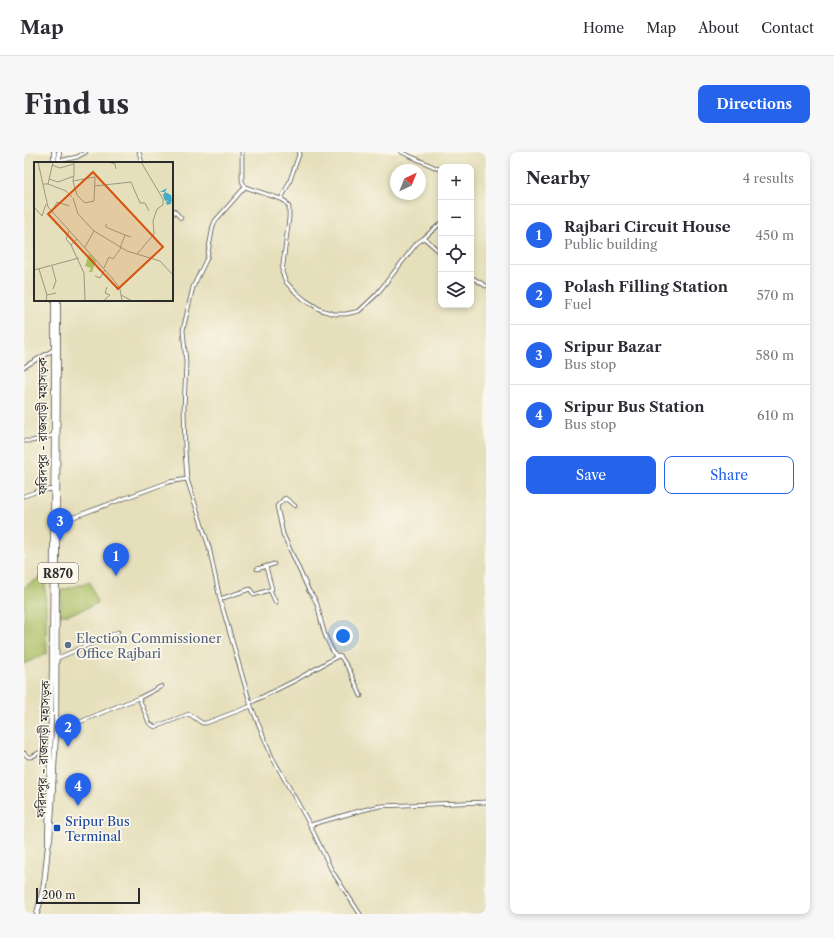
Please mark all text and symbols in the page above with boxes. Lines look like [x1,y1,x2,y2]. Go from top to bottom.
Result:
text: Map [20,16,64,39]
text: Home [583,19,624,37]
text: Map [646,19,676,37]
text: About [698,19,739,37]
text: Contact [761,19,814,37]
button: Directions [698,85,810,123]
text: Find us [24,87,129,121]
inset map [34,162,173,301]
north arrow [390,164,426,200]
map controls [438,164,474,308]
button: + [438,164,474,200]
text: Nearby [526,168,590,188]
text: 4 results [743,170,794,186]
button: − [438,200,474,236]
text: Rajbari Circuit House [564,217,731,236]
text: 1 [536,227,542,243]
text: 450 m [756,227,794,243]
button: locate [438,236,474,272]
text: Public building [564,236,657,252]
button: layers [438,272,474,308]
text: Polash Filling Station [564,277,728,296]
text: 2 [535,287,543,303]
text: 570 m [757,287,794,303]
text: Fuel [564,296,592,312]
text: Sripur Bazar [564,337,662,356]
text: 3 [535,347,543,363]
text: 580 m [755,347,794,363]
text: Bus stop [564,356,616,372]
street label: ফরিদপুর - রাজবাড়ী মহাসড়ক [34,357,50,496]
text: Sripur Bus Station [564,397,705,416]
text: 4 [535,407,543,423]
text: 610 m [757,407,794,423]
text: Bus stop [564,416,616,432]
button: Save [526,456,656,494]
button: Share [664,456,794,494]
pin: 3 [47,508,73,541]
pin: 1 [103,543,129,576]
road number: R870 [38,563,78,583]
your location [333,626,353,646]
place label: Election Commissioner Office Rajbari [76,630,222,661]
marker: Election Commissioner Office Rajbari [63,640,73,650]
street label: ফরিদপুর - রাজবাড়ী মহাসড়ক [33,679,54,819]
pin: 2 [55,714,81,747]
pin: 4 [65,773,91,806]
place label: Sripur Bus Terminal [65,813,130,844]
marker: Sripur Bus Terminal [52,823,62,833]
scale bar [36,886,140,905]
text: 200 m [42,888,75,902]

